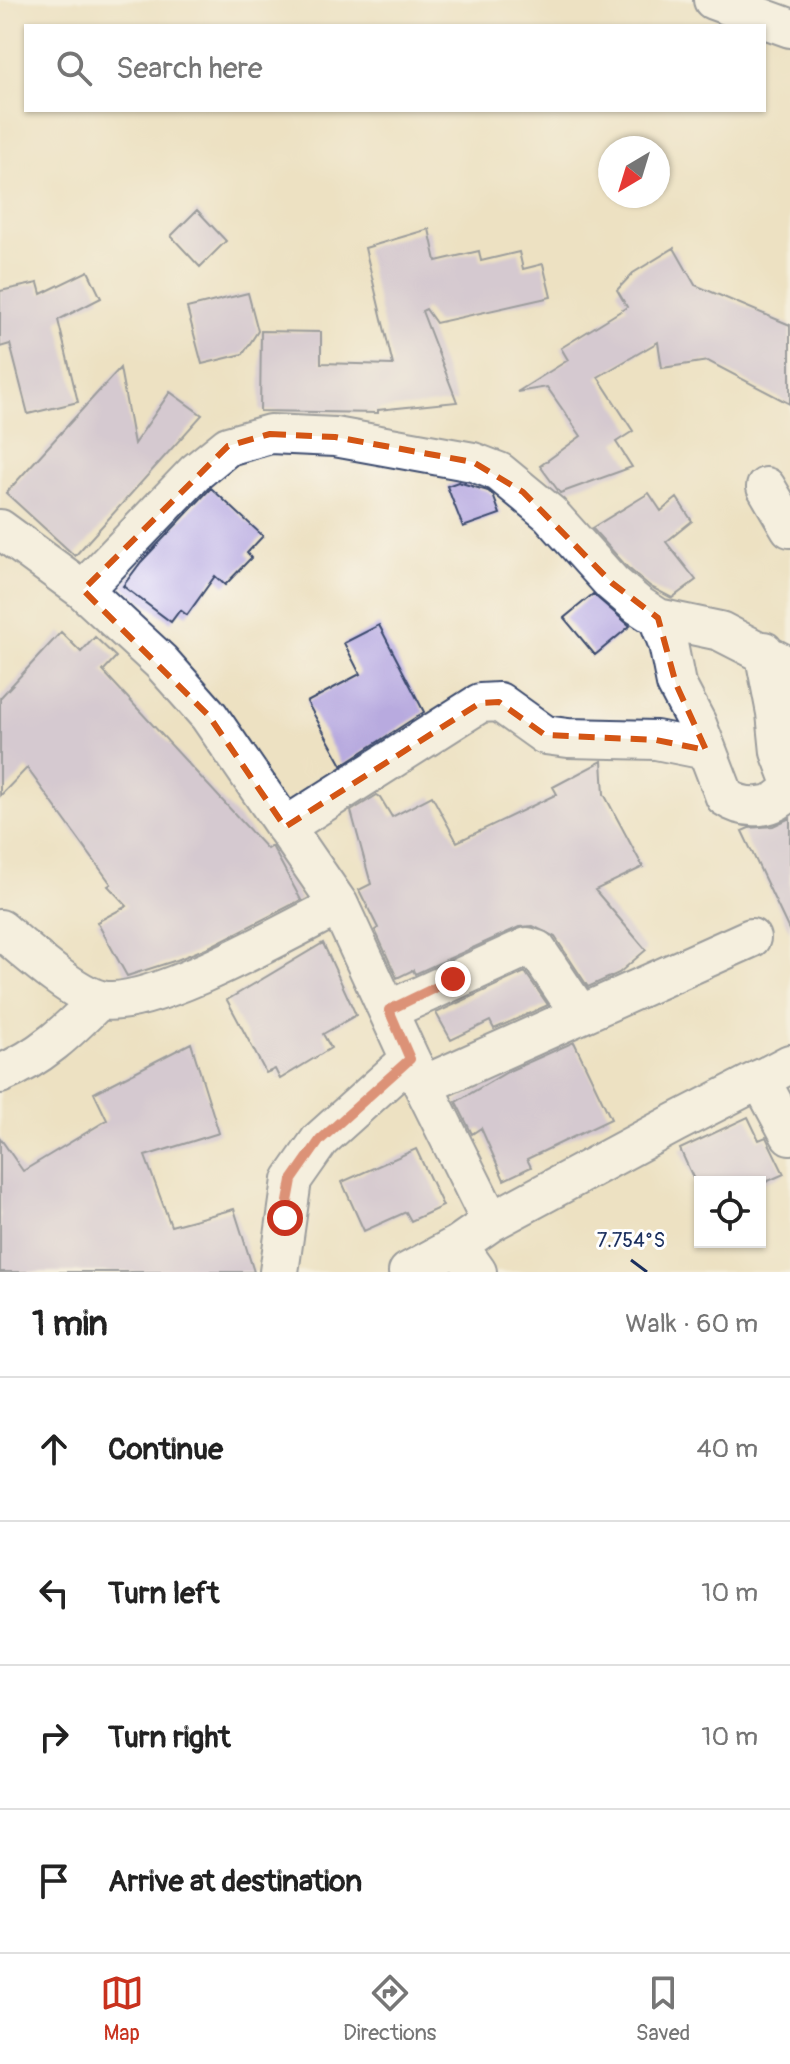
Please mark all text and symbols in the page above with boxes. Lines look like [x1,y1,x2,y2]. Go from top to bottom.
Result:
search box [24,24,766,112]
icon: search [52,46,96,90]
text: Search here [116,50,263,87]
north arrow [598,136,670,208]
route end [435,961,471,997]
map controls [694,1176,766,1248]
button: locate [694,1176,766,1248]
route start [267,1200,303,1236]
text: 7.754°S [597,1228,665,1253]
text: 1 min [32,1303,108,1346]
text: Walk · 60 m [625,1308,758,1340]
icon: ahead [32,1427,76,1471]
text: Continue [108,1431,223,1468]
text: 40 m [696,1433,758,1465]
icon: left [32,1571,76,1615]
text: Turn left [108,1575,219,1612]
text: 10 m [701,1577,758,1609]
icon: right [32,1715,76,1759]
text: Turn right [108,1719,231,1756]
text: 10 m [701,1721,758,1753]
icon: arrive [32,1859,76,1903]
text: Arrive at destination [108,1863,362,1900]
tab: Map [100,1971,144,2047]
tab: Directions [343,1971,436,2047]
tab: Saved [636,1971,690,2047]

